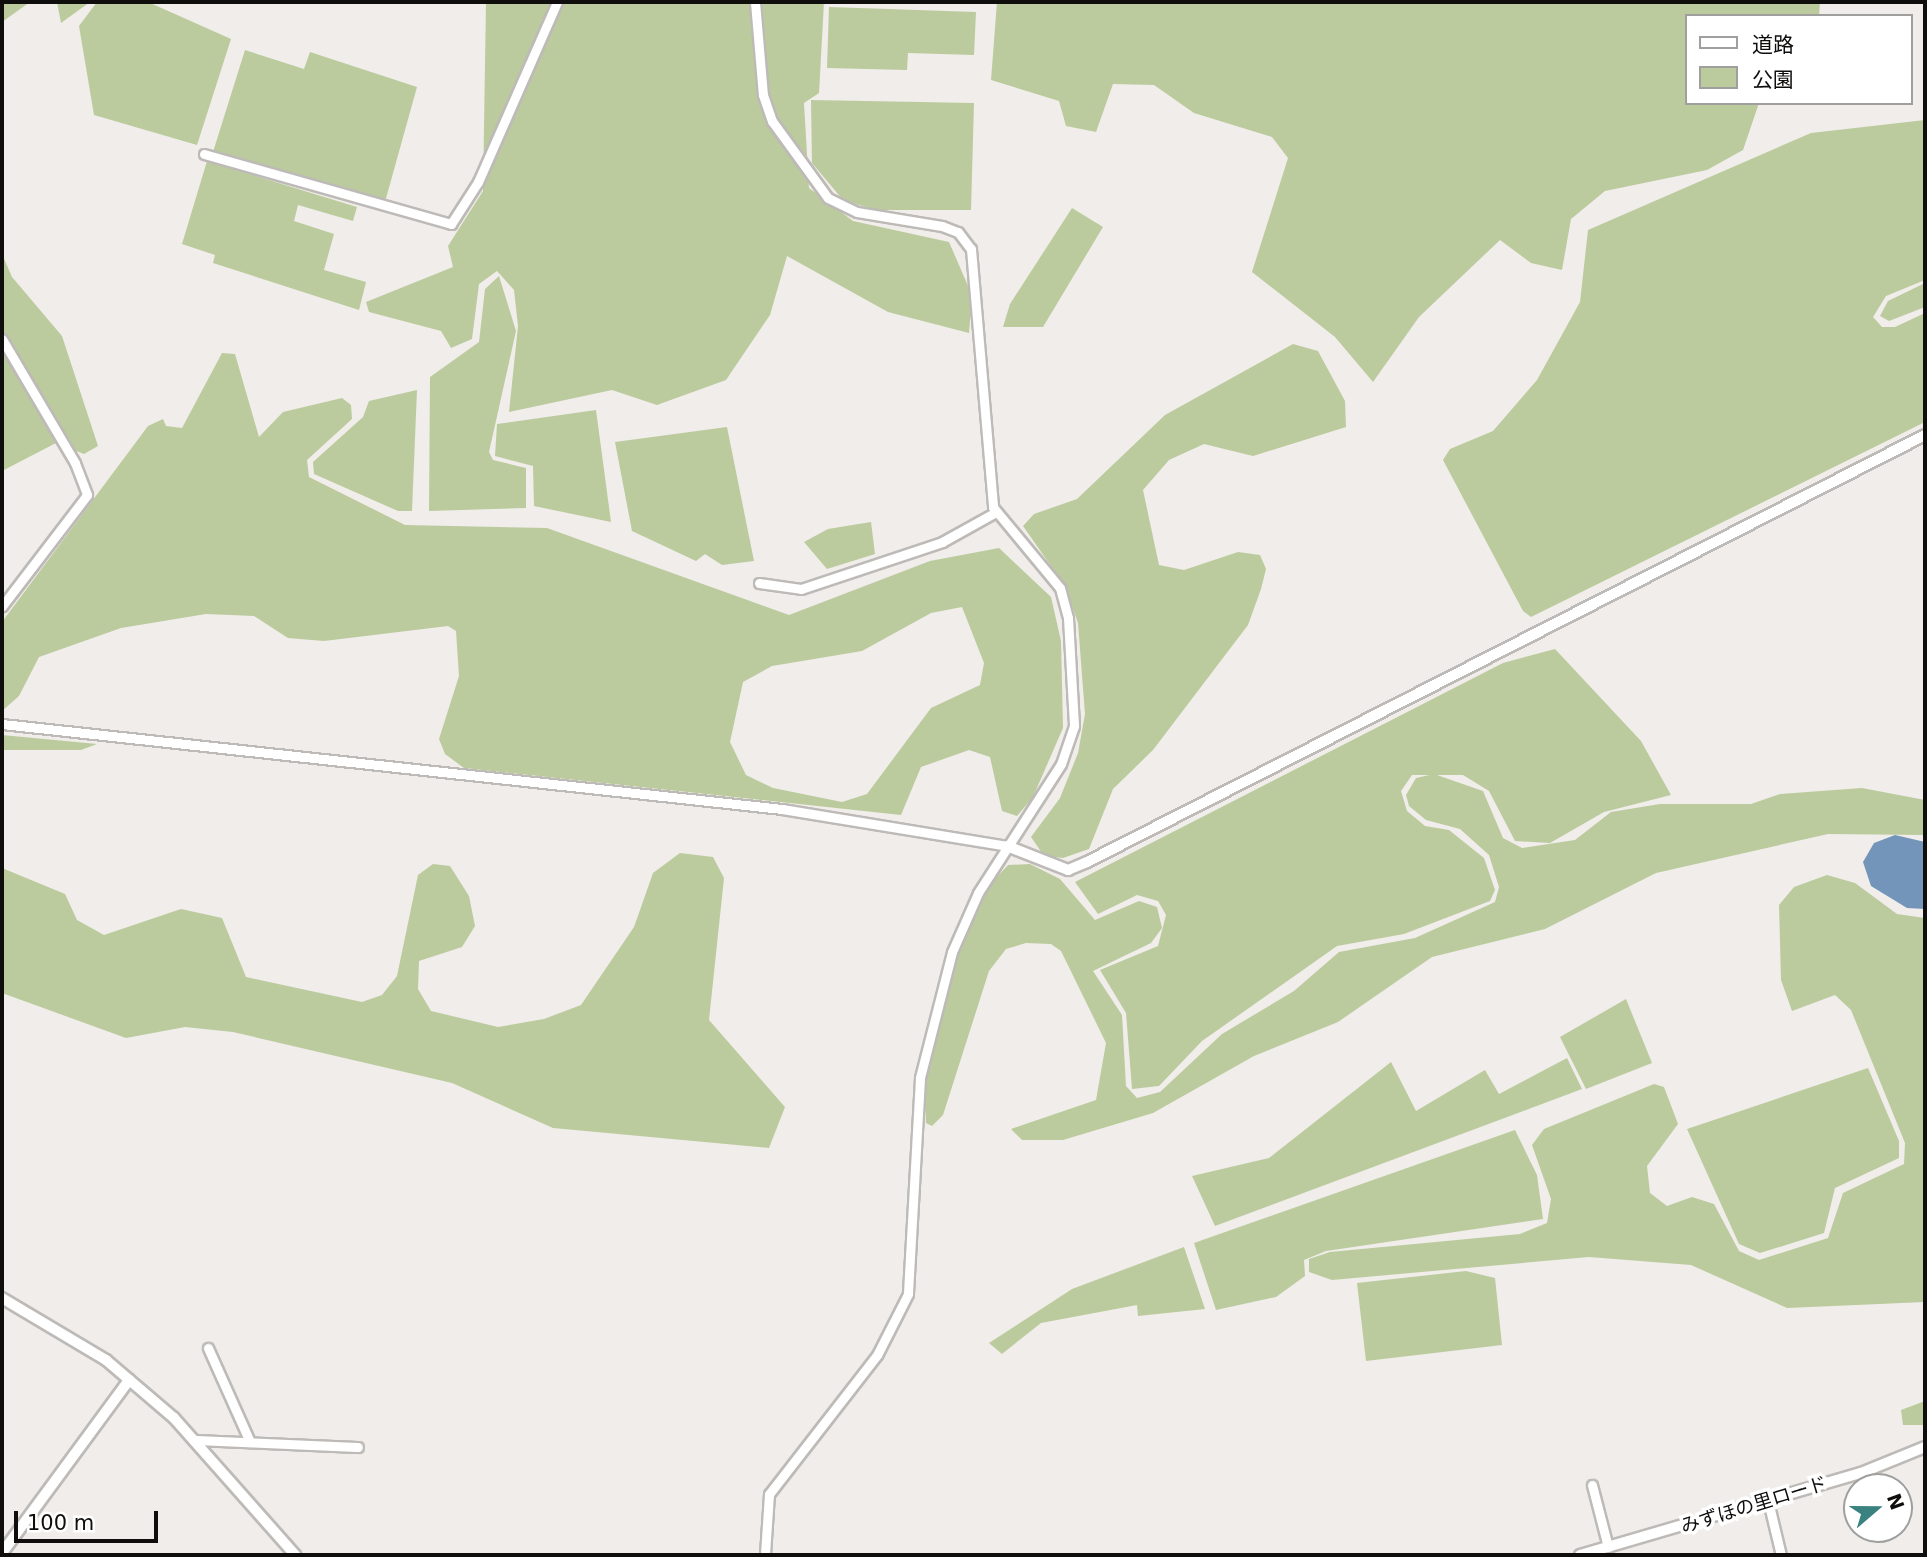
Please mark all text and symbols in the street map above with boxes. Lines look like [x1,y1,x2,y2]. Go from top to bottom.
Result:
legend [1686,14,1913,105]
text: 道路 [1752,33,1794,57]
text: 公園 [1752,68,1794,92]
street label: みずほの里ロード [1678,1472,1830,1538]
north arrow [1843,1473,1913,1543]
text: N [1883,1490,1909,1513]
scale bar [18,1498,161,1542]
text: 100 m [27,1511,94,1535]

